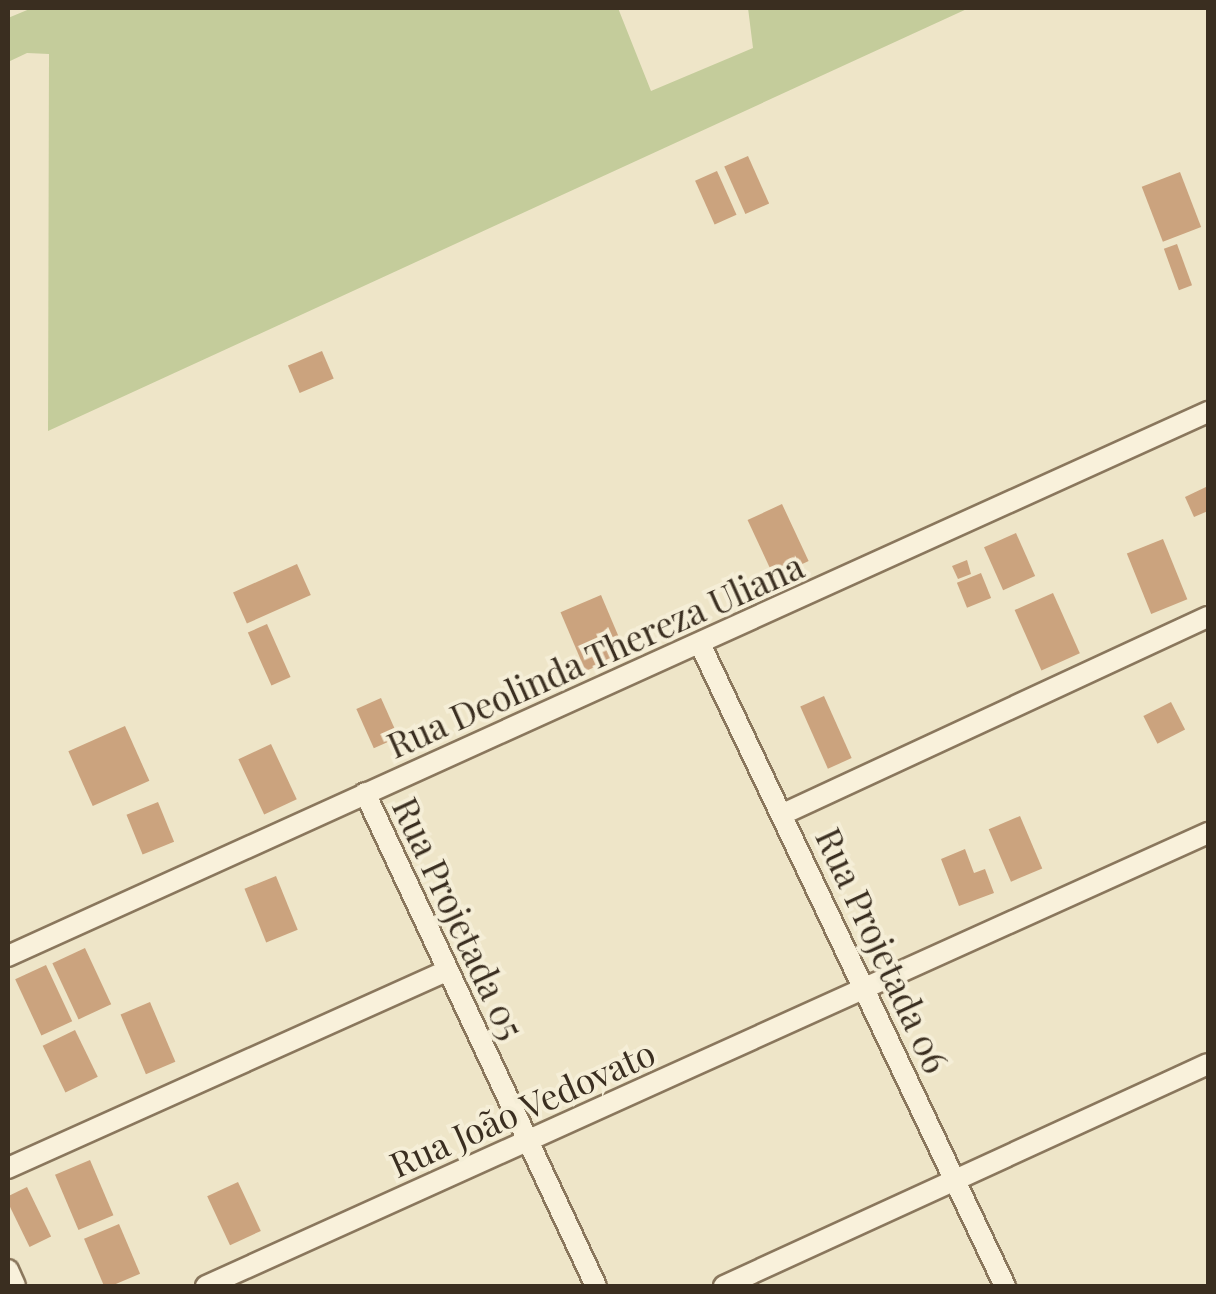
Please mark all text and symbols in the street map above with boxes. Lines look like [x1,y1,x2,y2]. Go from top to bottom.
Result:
street label: Rua Deolinda Thereza Uliana [379,544,811,766]
street label: Rua Projetada 05 [384,790,534,1046]
street label: Rua Projetada 06 [808,821,958,1079]
street label: Rua João Vedovato [382,1030,662,1186]

